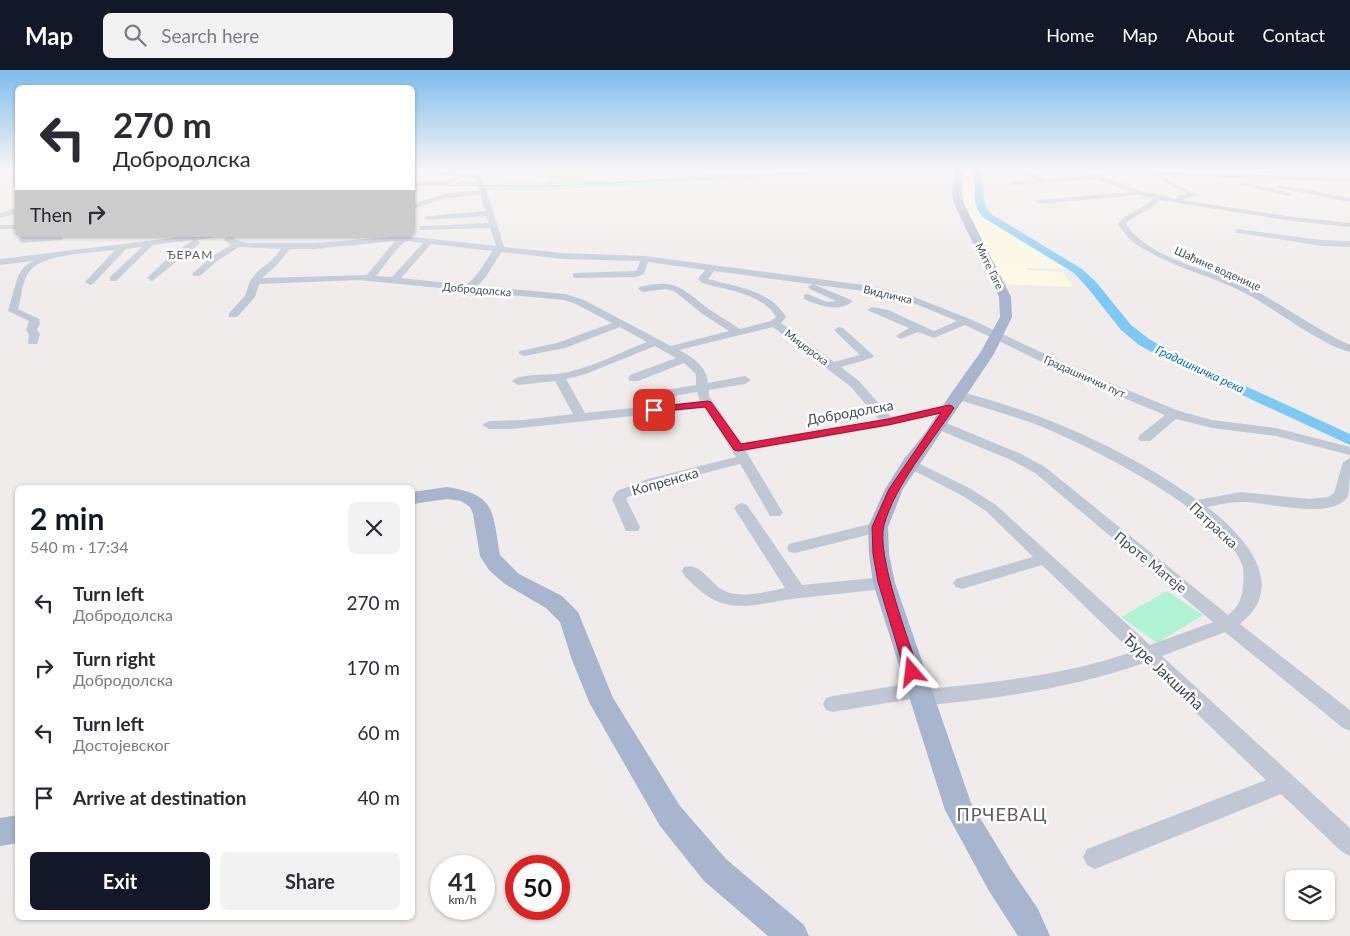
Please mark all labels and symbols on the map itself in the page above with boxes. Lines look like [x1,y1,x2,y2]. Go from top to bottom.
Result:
street label: Мите Гаге [973,241,1007,292]
street label: Шађине воденице [1173,243,1263,293]
district label: ЂЕРАМ [167,247,213,262]
street label: Добродолска [442,280,512,298]
street label: Видличка [862,282,914,306]
street label: Миџорска [783,326,831,368]
water label: Градашничка река [1153,342,1247,396]
street label: Градашнички пут [1042,352,1128,400]
pin [633,389,675,431]
street label: Добродолска [805,396,895,428]
street label: Копренска [630,463,700,499]
street label: Патраска [1186,498,1242,552]
street label: Проте Матеје [1111,528,1191,596]
street label: Ђуре Јакшића [1120,629,1208,713]
position arrow [885,645,937,697]
district label: ПРЧЕВАЦ [957,803,1048,825]
speed limit sign: 50 [505,855,570,920]

